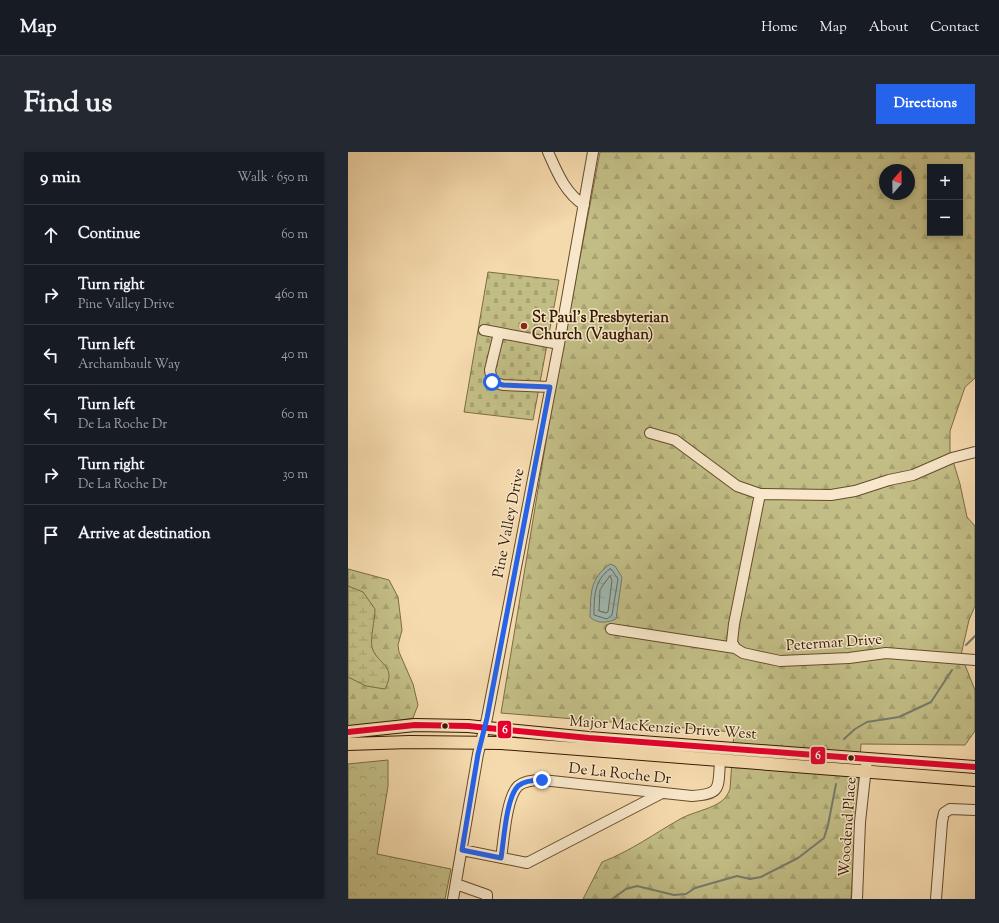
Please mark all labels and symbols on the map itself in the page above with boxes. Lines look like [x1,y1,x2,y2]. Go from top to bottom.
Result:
north arrow [879,164,915,200]
place label: St Paul's Presbyterian Church (Vaughan) [532,308,669,346]
marker: St Paul's Presbyterian Church (Vaughan) [519,321,529,331]
route start [483,373,501,391]
street label: Pine Valley Drive [489,467,530,580]
street label: Petermar Drive [785,630,883,657]
street label: Major MacKenzie Drive West [569,711,757,746]
line badge: 6 [497,720,512,739]
unlabelled marker [440,721,450,731]
text: 6 [502,722,508,738]
line badge: 6 [810,746,826,765]
text: 6 [815,748,821,764]
unlabelled marker [846,753,856,763]
street label: De La Roche Dr [568,759,672,790]
route end [533,771,551,789]
street label: Woodend Place [835,776,862,878]

